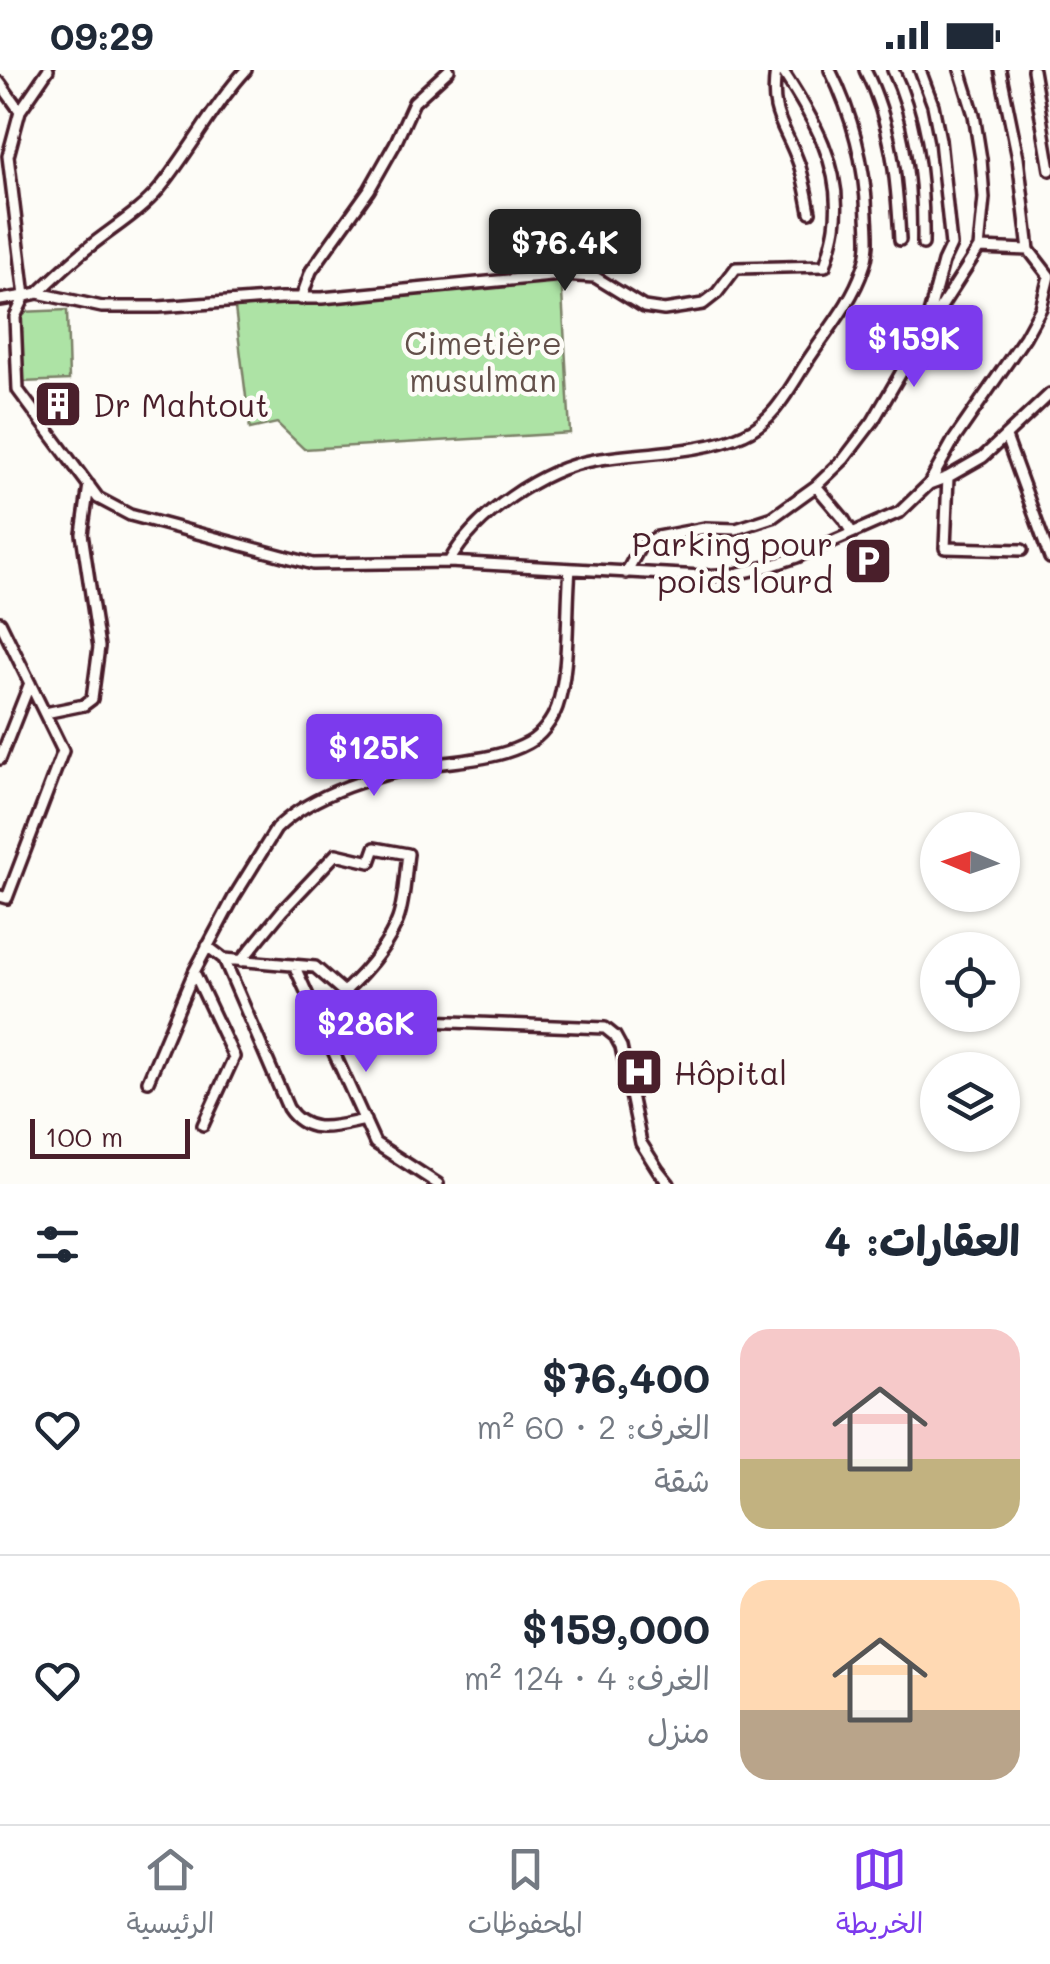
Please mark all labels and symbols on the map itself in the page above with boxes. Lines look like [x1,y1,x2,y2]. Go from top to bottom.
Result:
pin: $76.4K [484,209,646,294]
pin: $159K [844,305,984,390]
park label: Cimetière musulman [404,321,562,400]
building icon: Dr Mahtout [32,378,84,430]
place label: Dr Mahtout [93,383,269,425]
place label: Parking pour poids lourd [632,522,833,601]
parking icon: Parking pour poids lourd [842,535,894,587]
pin: $125K [304,714,444,799]
north arrow [920,812,1020,912]
pin: $286K [296,990,436,1075]
hospital icon: Hôpital [613,1046,665,1098]
place label: Hôpital [674,1051,787,1093]
scale bar [30,1114,190,1158]

